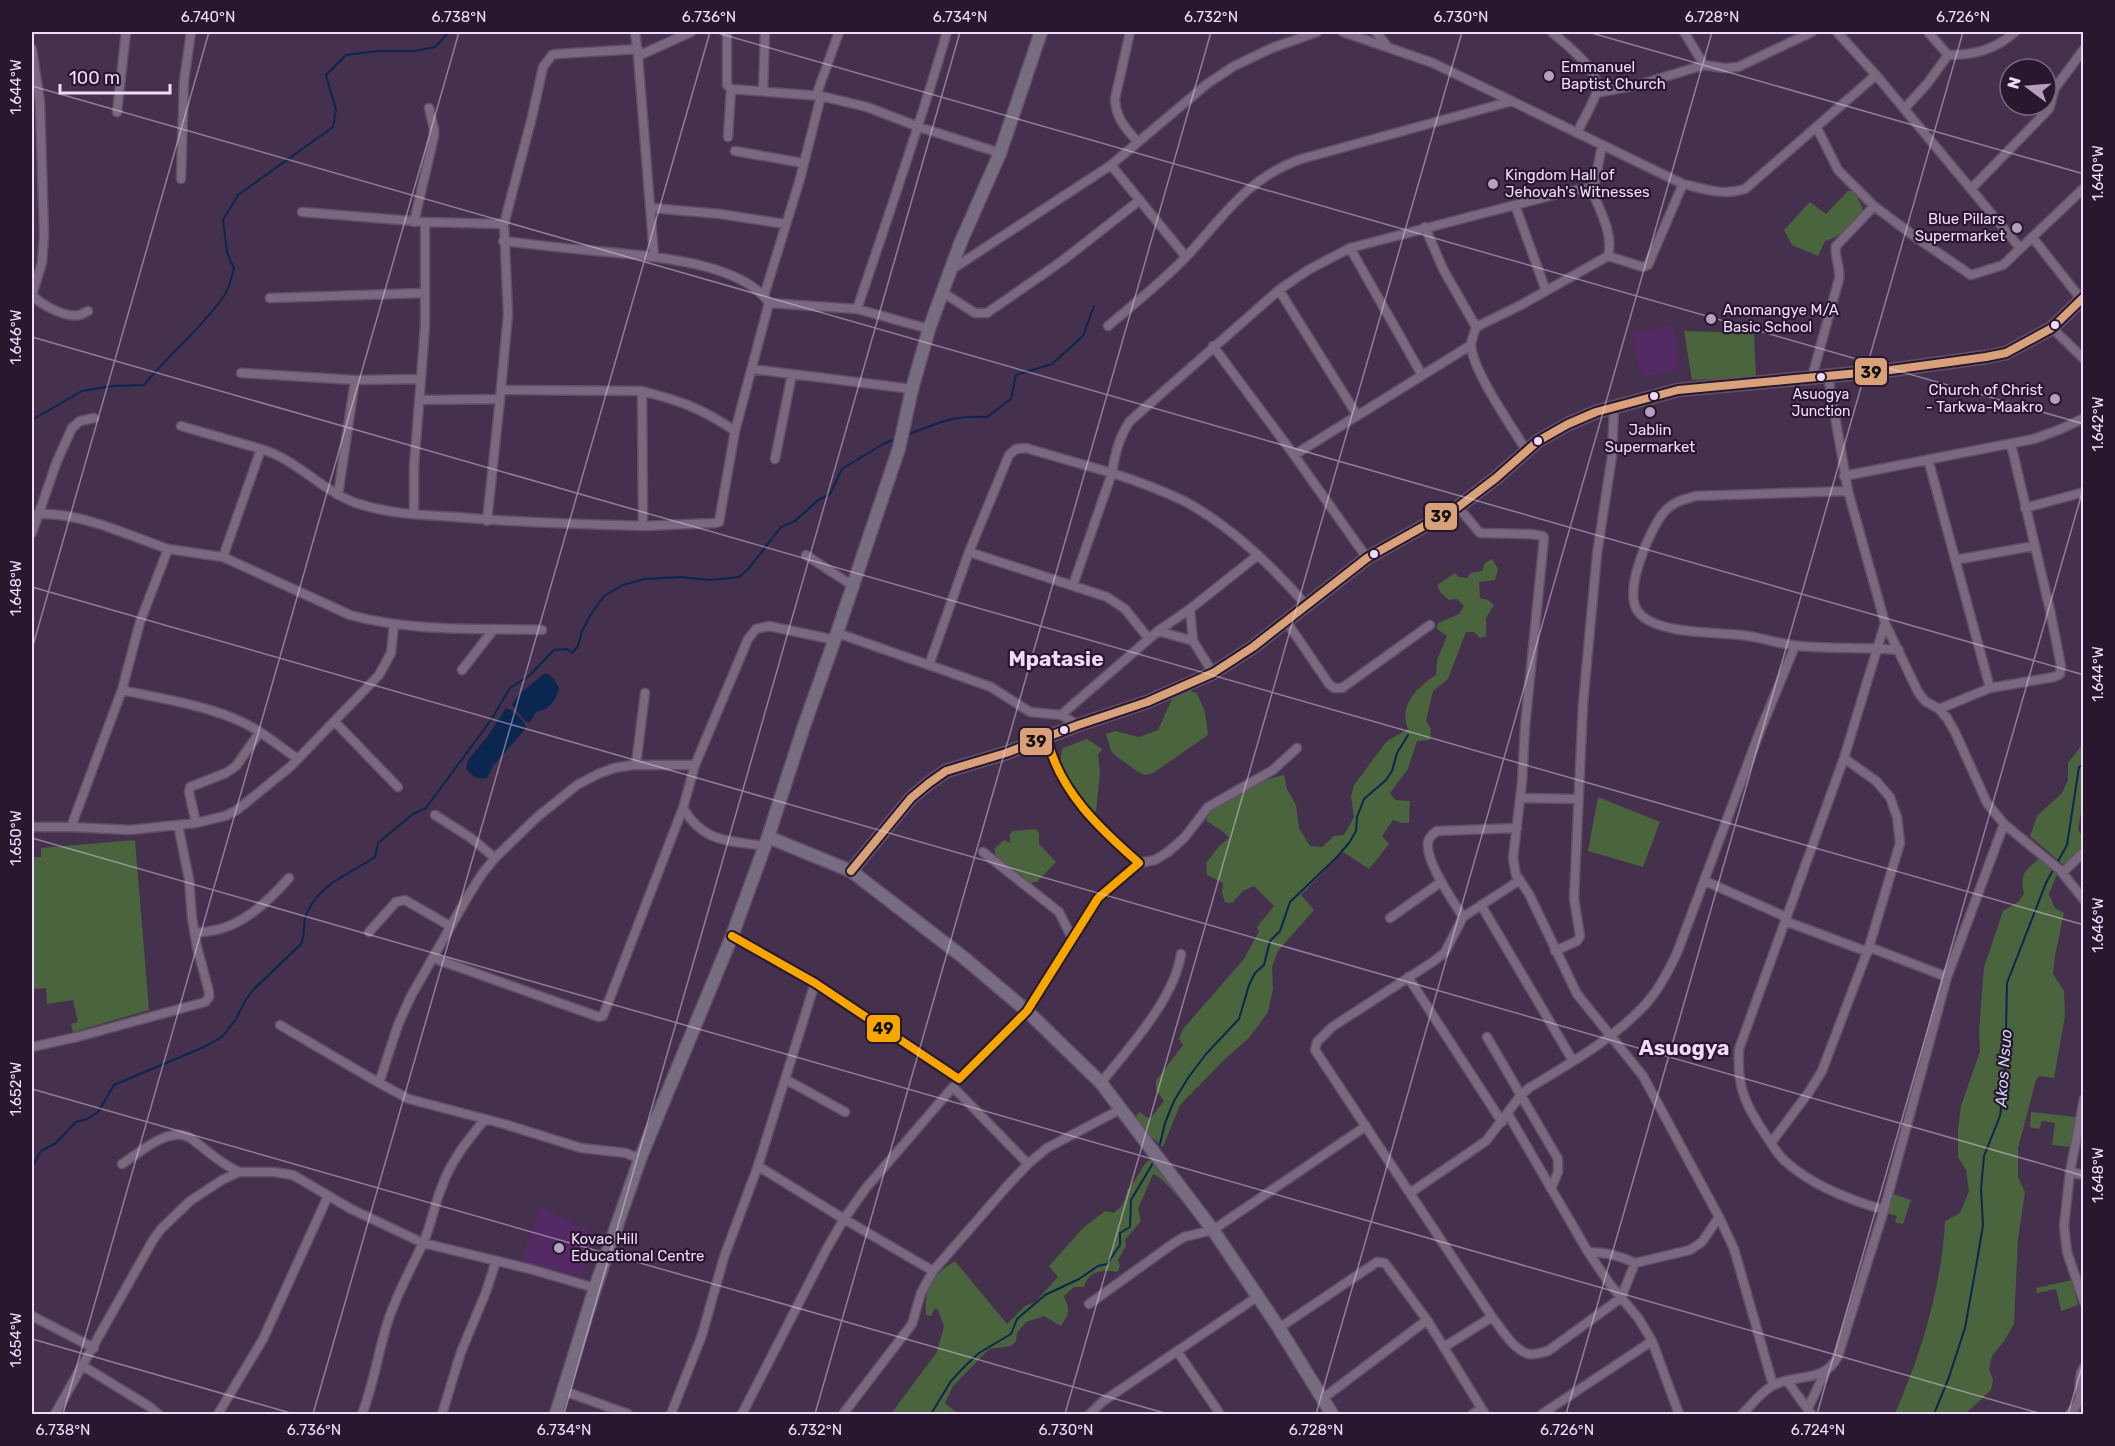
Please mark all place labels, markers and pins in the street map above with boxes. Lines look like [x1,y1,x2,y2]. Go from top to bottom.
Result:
place label: Emmanuel Baptist Church [1561,58,1666,93]
marker: Emmanuel Baptist Church [1542,69,1556,83]
place label: Kingdom Hall of Jehovah's Witnesses [1505,166,1650,201]
marker: Kingdom Hall of Jehovah's Witnesses [1486,177,1500,191]
place label: Blue Pillars Supermarket [1915,210,2005,245]
marker: Blue Pillars Supermarket [2010,221,2024,235]
place label: Anomangye M/A Basic School [1723,301,1839,336]
marker: Anomangye M/A Basic School [1704,312,1718,326]
unlabelled marker [2049,319,2061,331]
marker: Asuogya Junction [1815,371,1827,383]
place label: Church of Christ - Tarkwa-Maakro [1926,381,2043,416]
place label: Asuogya Junction [1792,386,1850,420]
unlabelled marker [1648,390,1660,402]
marker: Church of Christ - Tarkwa-Maakro [2048,392,2062,406]
marker: Jablin Supermarket [1643,405,1657,419]
place label: Jablin Supermarket [1605,421,1695,456]
unlabelled marker [1532,435,1544,447]
unlabelled marker [1368,548,1380,560]
unlabelled marker [1058,724,1070,736]
place label: Kovac Hill Educational Centre [571,1230,704,1265]
marker: Kovac Hill Educational Centre [552,1241,566,1255]

